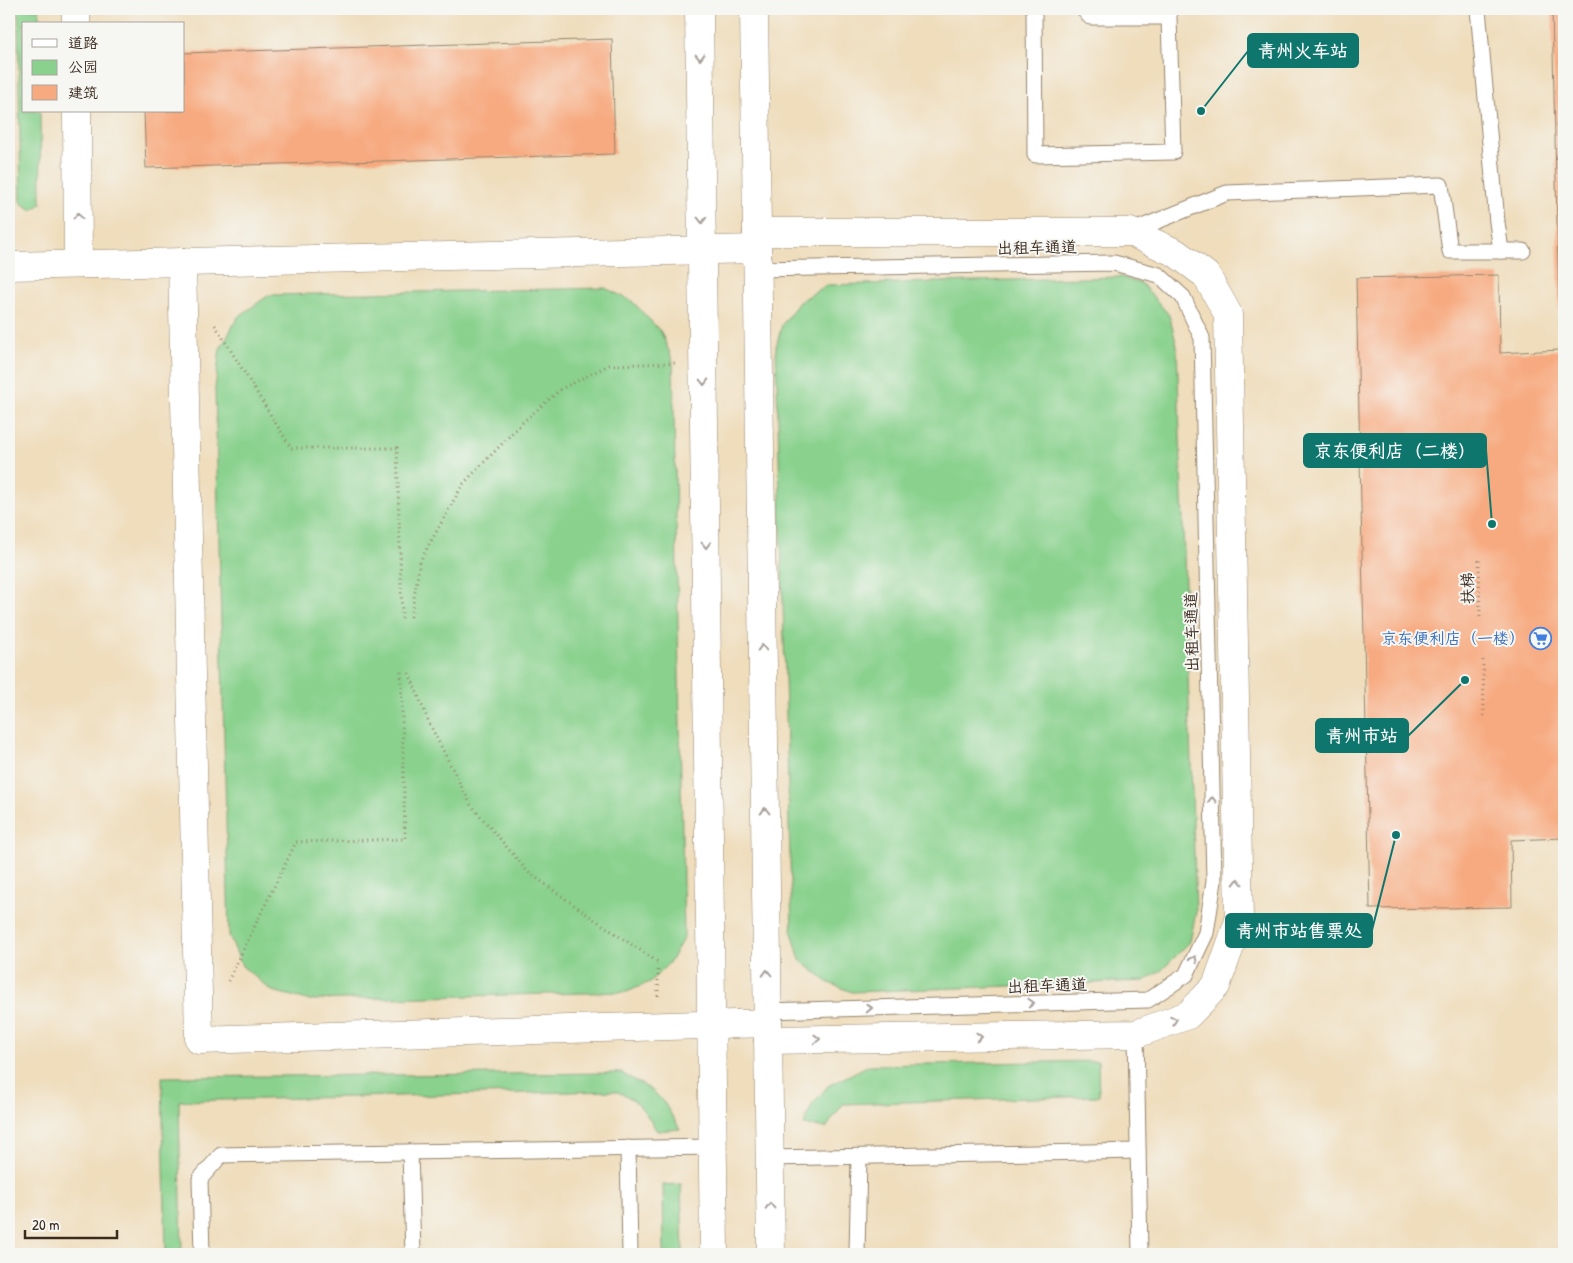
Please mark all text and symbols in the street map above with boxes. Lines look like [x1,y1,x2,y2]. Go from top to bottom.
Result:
legend [22,22,185,112]
text: 道路 [68,32,98,53]
callout: 青州火车站 [1248,34,1358,67]
text: 青州火车站 [1258,38,1348,63]
one-way arrow [695,54,705,62]
text: 公园 [68,56,98,77]
text: 建筑 [68,82,98,103]
one-way arrow [73,211,83,219]
one-way arrow [697,216,707,224]
street label: 出租车通道 [997,235,1077,259]
one-way arrow [699,379,709,387]
callout: 京东便利店（二楼） [1304,434,1486,467]
text: 京东便利店（二楼） [1314,438,1476,463]
one-way arrow [700,541,711,549]
street label: 扶梯 [1456,572,1478,604]
street label: 出租车通道 [1179,592,1203,672]
supermarket icon: 京东便利店（一楼） [1529,626,1553,650]
place label: 京东便利店（一楼） [1381,627,1525,649]
one-way arrow [757,644,768,652]
callout: 青州市站 [1316,719,1408,752]
text: 青州市站 [1326,723,1398,748]
one-way arrow [1207,796,1217,804]
one-way arrow [760,806,770,814]
one-way arrow [1233,878,1243,886]
callout: 青州市站售票处 [1226,914,1372,947]
text: 青州市站售票处 [1236,918,1362,943]
one-way arrow [1188,955,1198,964]
one-way arrow [762,969,772,976]
street label: 出租车通道 [1007,973,1087,997]
one-way arrow [1027,998,1035,1009]
one-way arrow [865,1003,873,1013]
one-way arrow [1169,1016,1178,1026]
one-way arrow [975,1031,983,1042]
one-way arrow [813,1034,821,1045]
one-way arrow [765,1201,775,1209]
scale bar [25,1208,118,1240]
text: 20 m [32,1214,59,1235]

